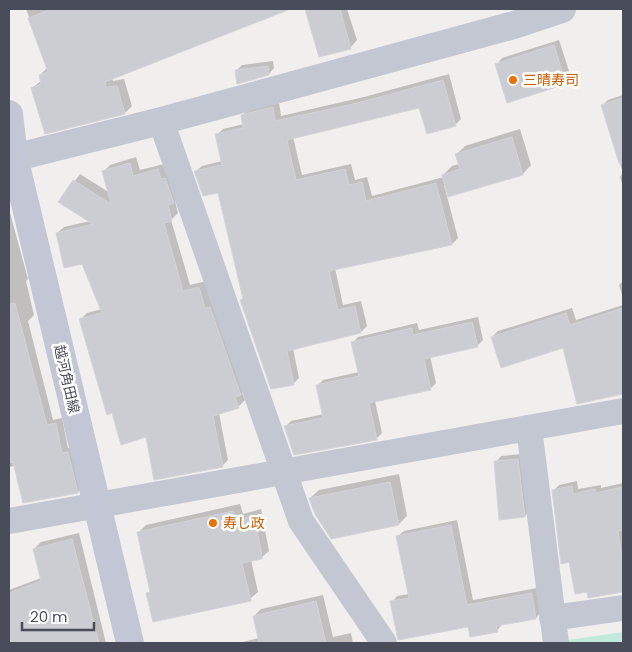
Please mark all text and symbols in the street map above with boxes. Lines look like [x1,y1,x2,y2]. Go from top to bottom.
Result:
place label: 三晴寿司 [523,70,579,90]
marker: 三晴寿司 [507,74,519,86]
street label: 越河角田線 [49,343,85,415]
place label: 寿し政 [223,513,265,533]
marker: 寿し政 [207,517,219,529]
scale bar [22,600,95,632]
text: 20 m [30,606,68,627]

